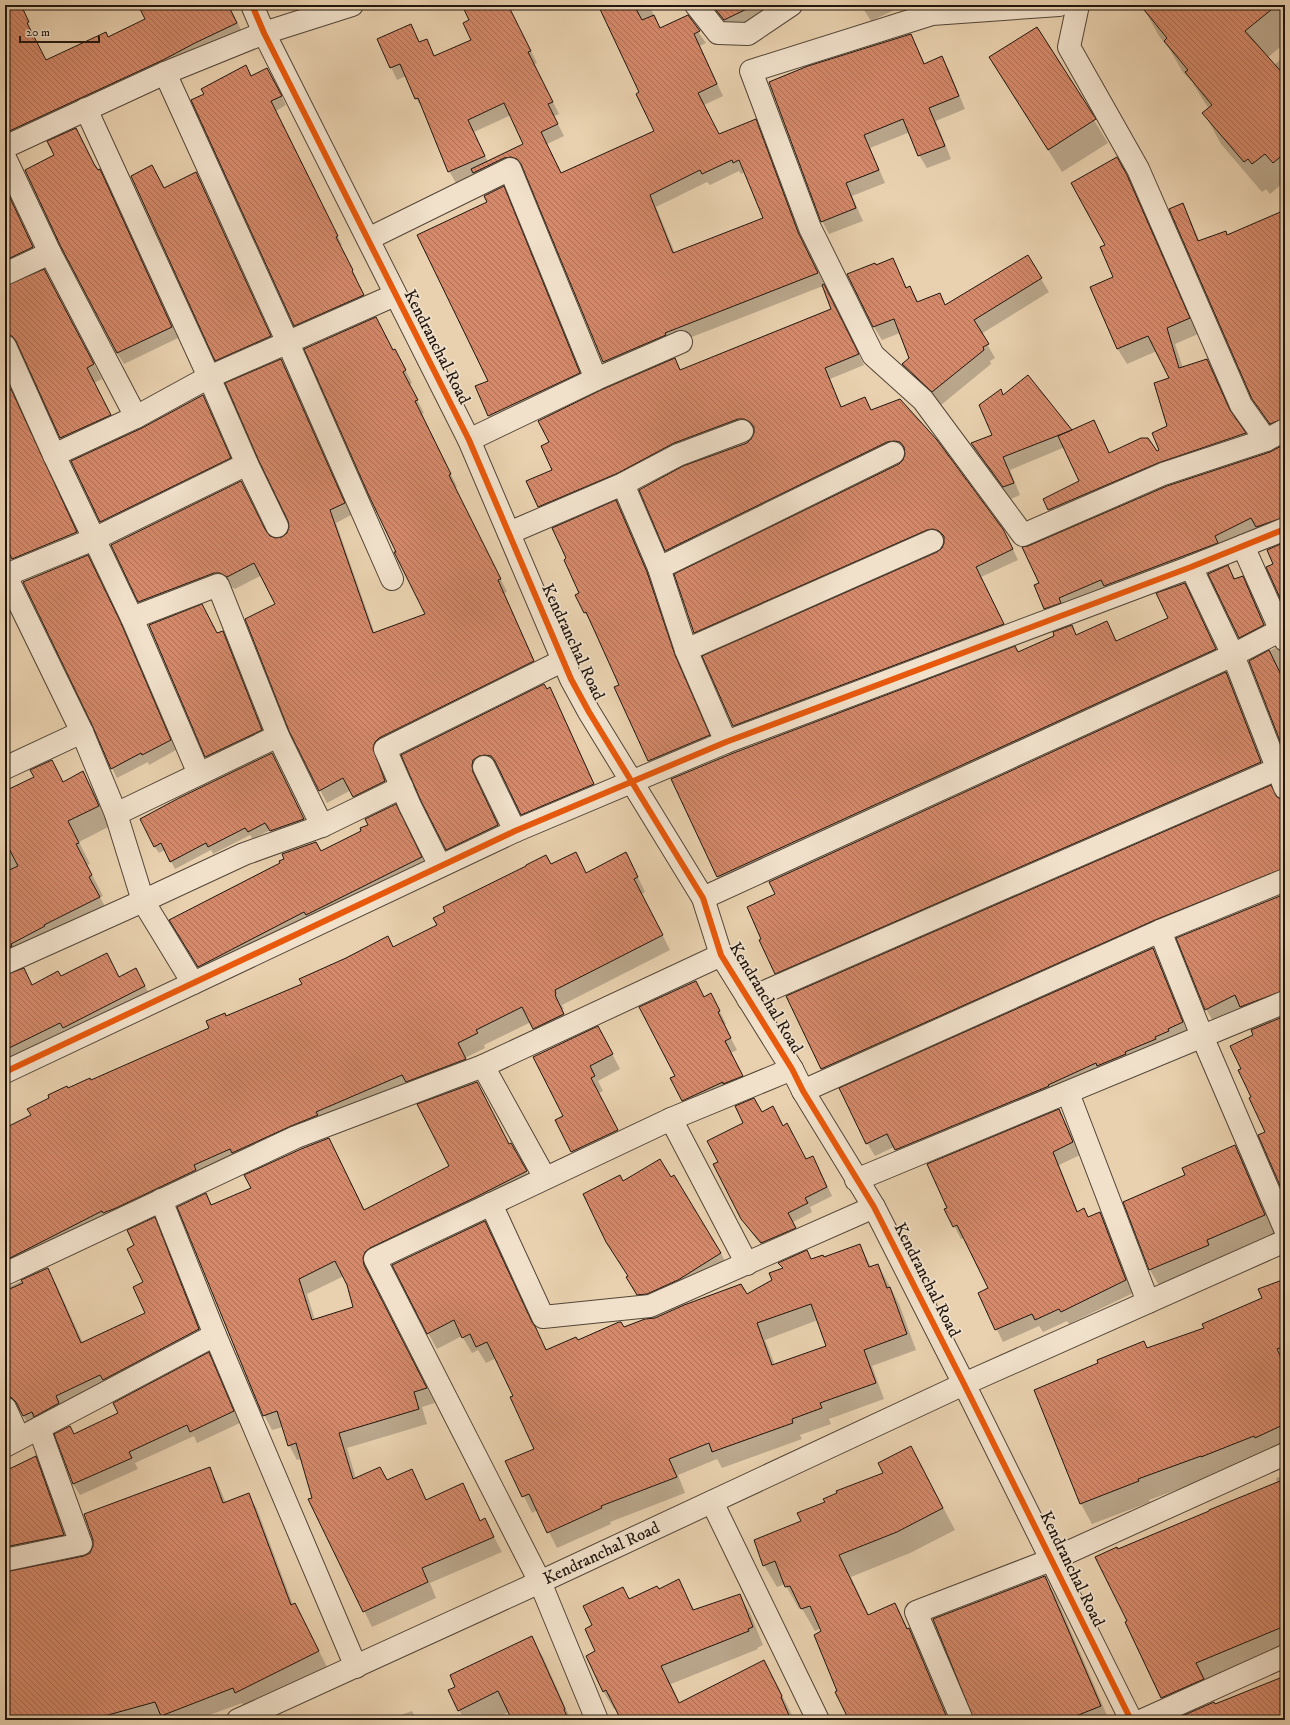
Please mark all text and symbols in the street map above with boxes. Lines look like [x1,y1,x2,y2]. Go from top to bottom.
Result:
scale bar [20,18,99,44]
text: 20 m [26,25,50,40]
street label: Kendranchal Road [399,286,476,409]
street label: Kendranchal Road [536,580,610,704]
street label: Kendranchal Road [724,938,808,1058]
street label: Kendranchal Road [889,1219,966,1342]
street label: Kendranchal Road [1035,1508,1110,1631]
street label: Kendranchal Road [540,1516,664,1590]

